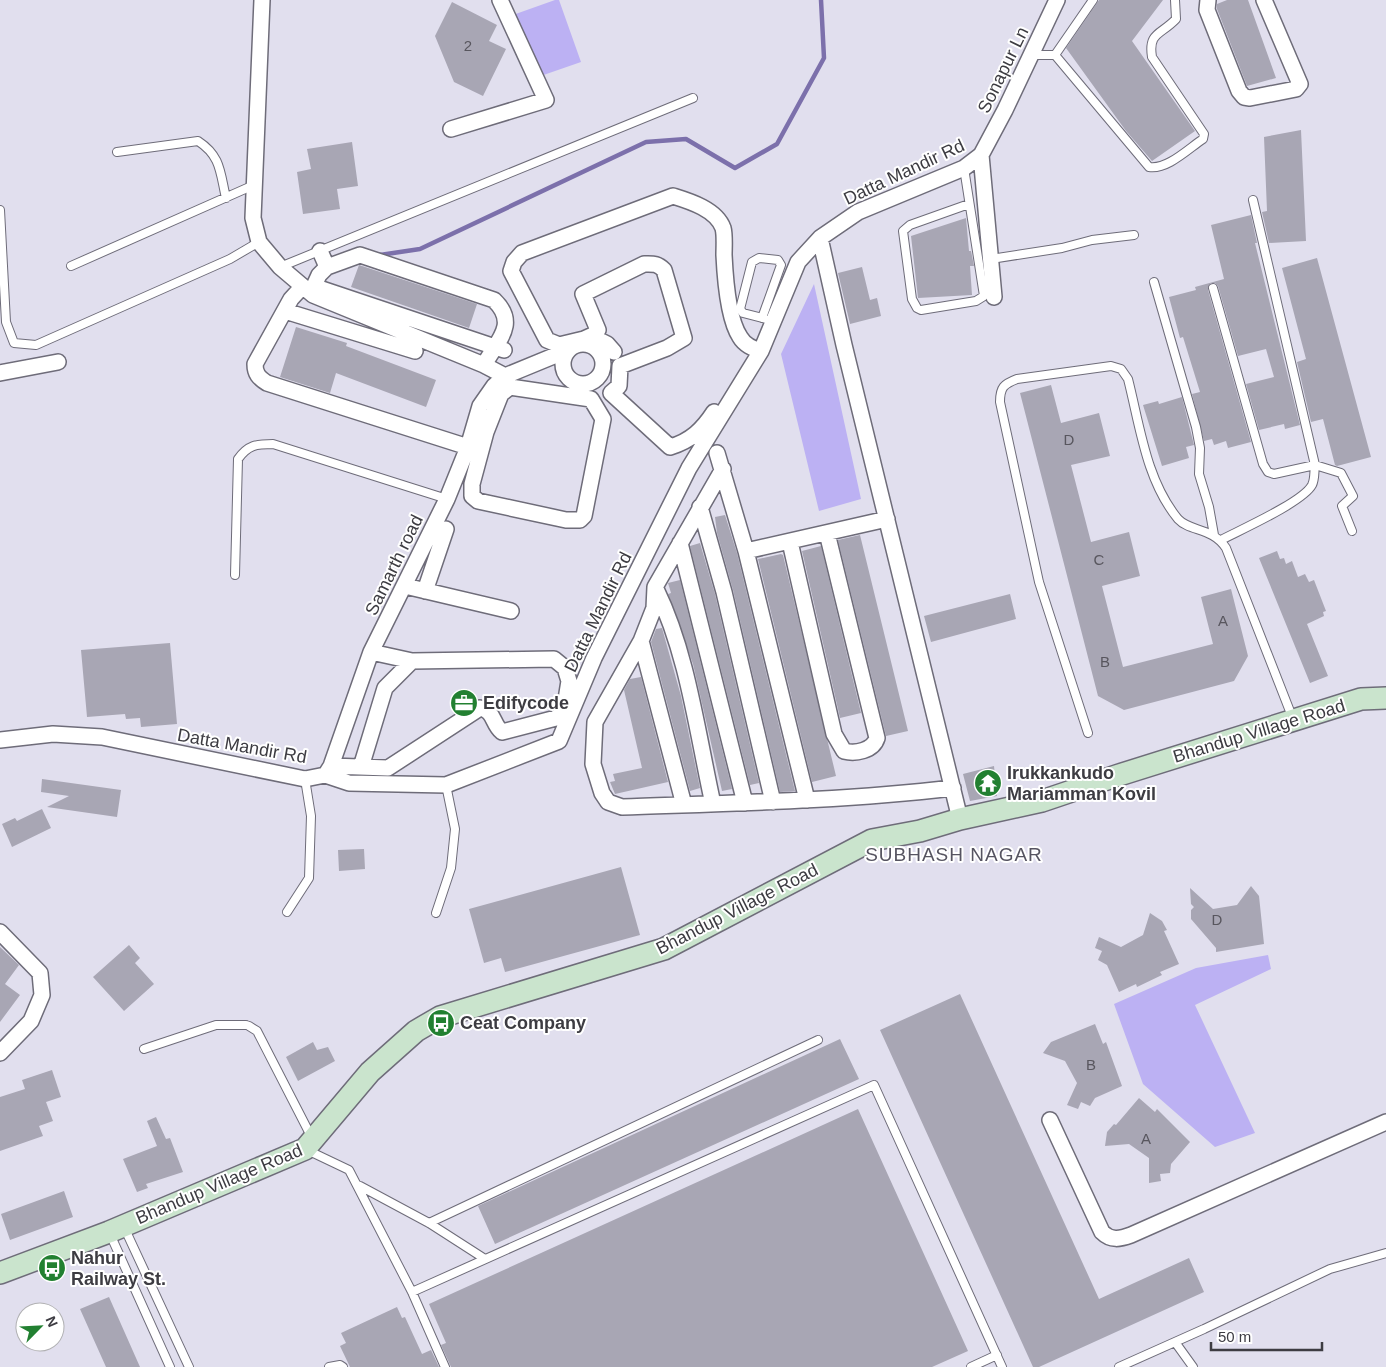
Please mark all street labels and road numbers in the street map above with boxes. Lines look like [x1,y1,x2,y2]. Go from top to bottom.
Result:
street label: Sonapur Ln [974,24,1032,116]
street label: Datta Mandir Rd [840,135,968,209]
street label: Samarth road [361,512,427,618]
street label: Datta Mandir Rd [560,549,636,675]
street label: Bhandup Village Road [1171,695,1347,767]
street label: Datta Mandir Rd [176,725,308,767]
street label: Bhandup Village Road [653,859,821,959]
street label: Bhandup Village Road [133,1140,305,1228]

